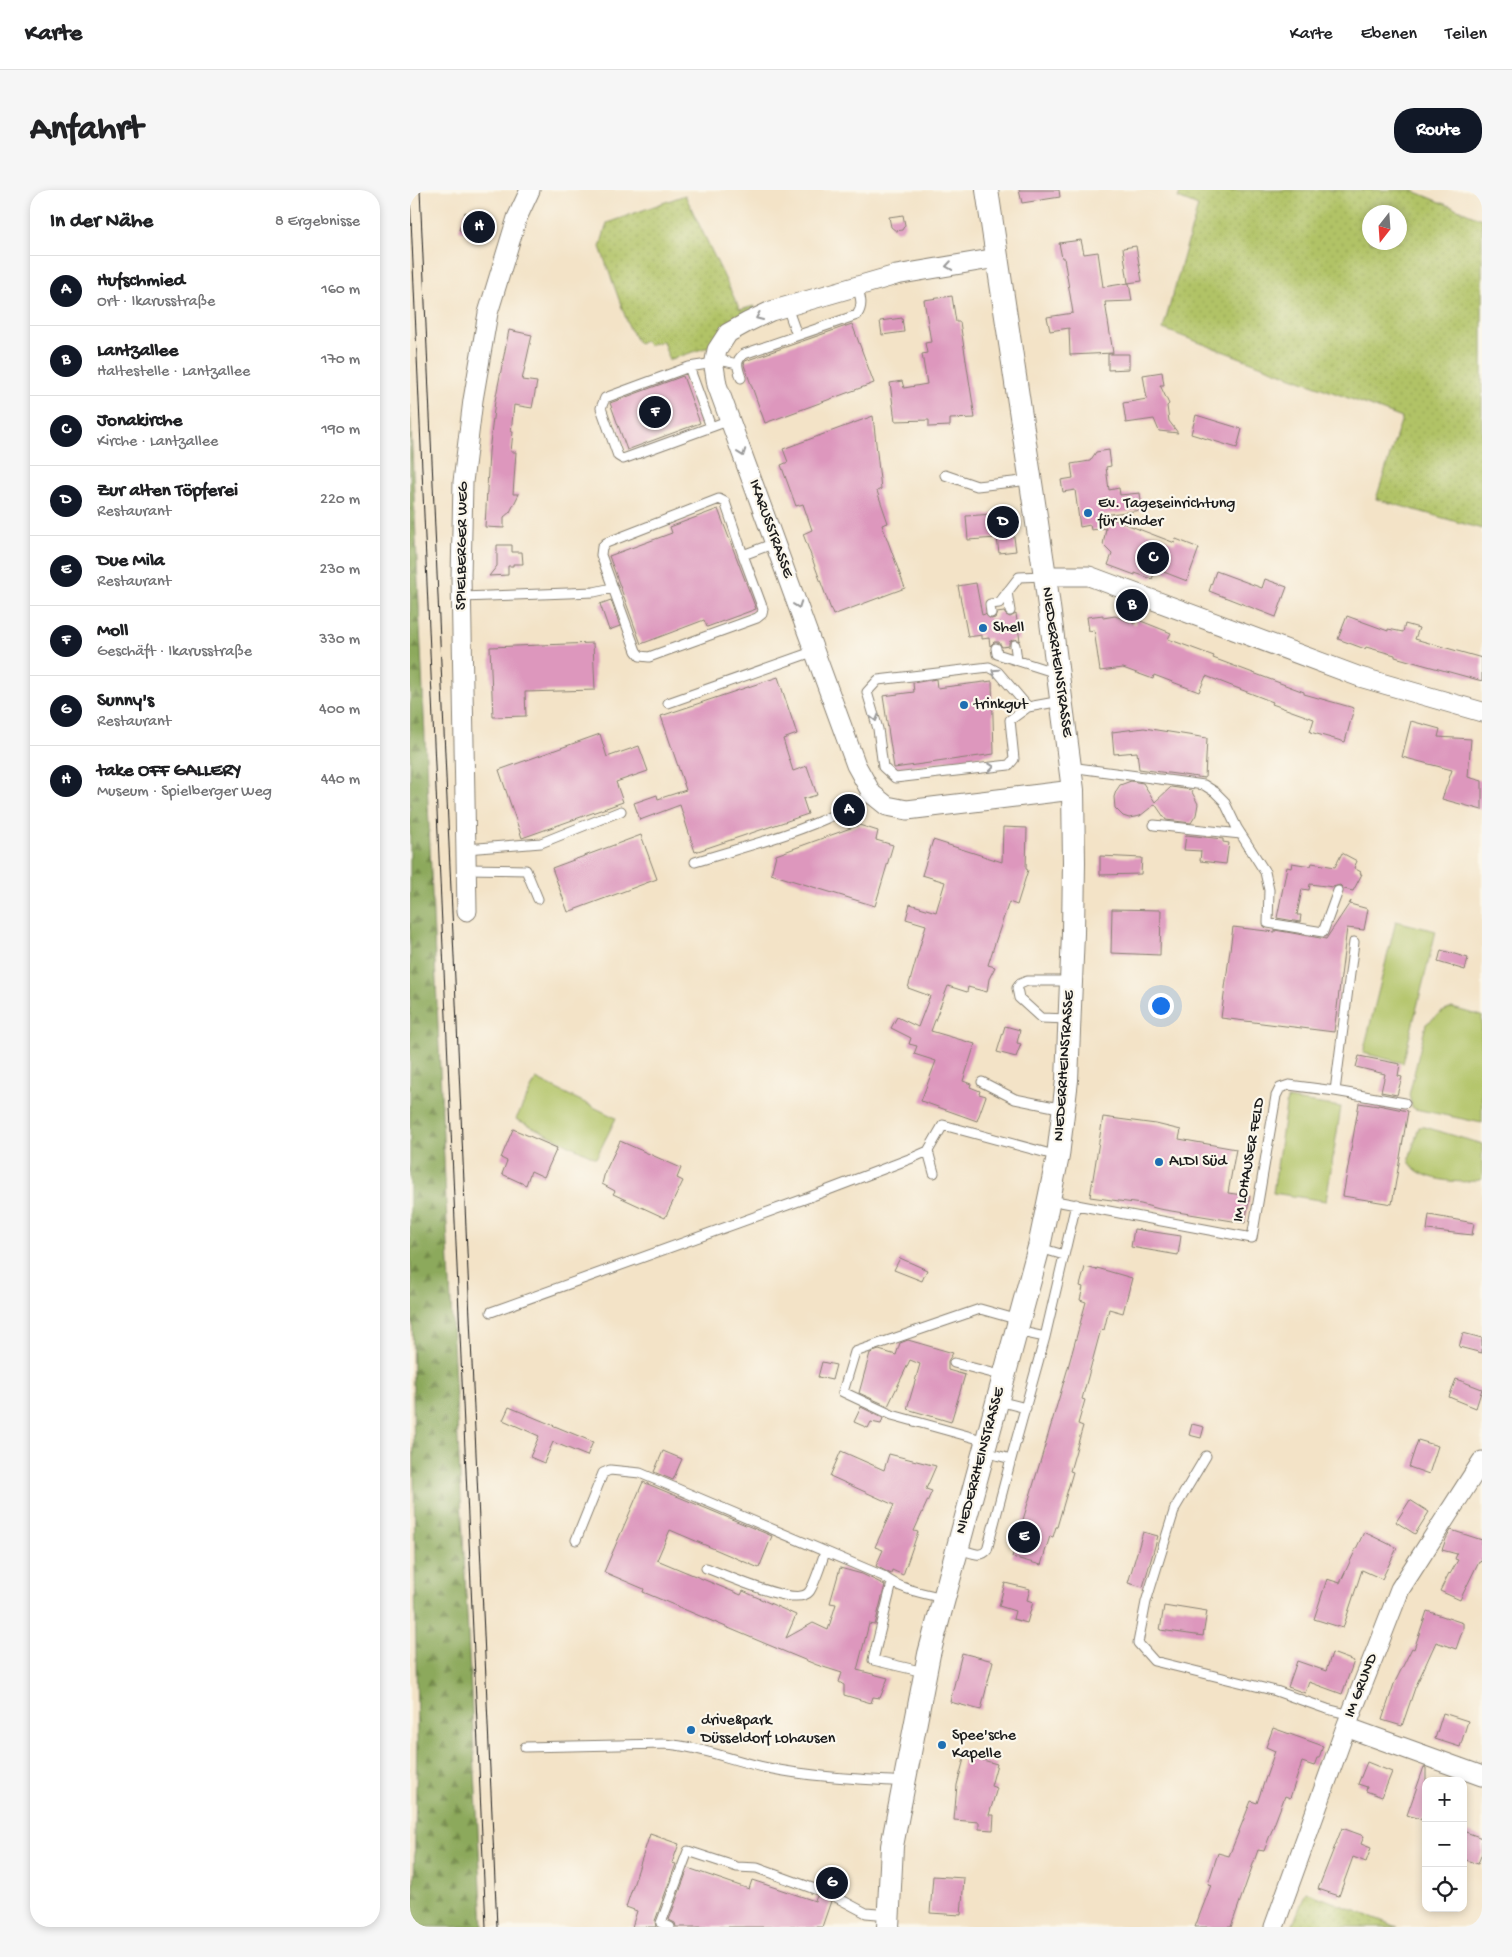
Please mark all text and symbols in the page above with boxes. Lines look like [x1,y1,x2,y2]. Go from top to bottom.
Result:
text: Karte [25,20,82,49]
text: Karte [1290,24,1333,45]
text: Ebenen [1361,24,1417,45]
text: Teilen [1445,24,1487,45]
button: Route [1394,108,1482,153]
text: Anfahrt [30,110,143,151]
north arrow [1362,205,1407,250]
pin: H [463,208,495,246]
text: In der Nähe [50,210,153,235]
text: 8 Ergebnisse [275,213,360,232]
one-way arrow [945,260,953,271]
text: Hufschmied [97,270,185,293]
text: A [61,281,71,300]
text: 160 m [321,281,360,300]
text: Ort · Ikarusstraße [97,293,215,312]
one-way arrow [755,311,764,321]
text: Lantzallee [97,340,178,363]
text: B [62,351,70,370]
text: 170 m [321,351,360,370]
text: Haltestelle · Lantzallee [97,363,250,382]
pin: F [639,393,671,431]
text: Jonakirche [97,410,182,433]
text: C [62,421,70,440]
text: 190 m [321,421,360,440]
text: Kirche · Lantzallee [97,433,218,452]
one-way arrow [736,448,746,456]
street label: IKARUSSTRASSE [743,477,797,582]
text: Zur alten Töpferei [97,480,238,503]
street label: SPIELBERGER WEG [452,481,474,610]
text: D [61,491,71,510]
text: 220 m [320,491,360,510]
place label: Ev. Tageseinrichtung für Kinder [1097,495,1235,532]
text: Restaurant [97,503,171,522]
pin: D [987,503,1019,541]
marker: Ev. Tageseinrichtung für Kinder [1082,507,1094,519]
pin: C [1137,539,1169,577]
text: Due Mila [97,550,165,573]
text: E [61,561,71,580]
text: 230 m [320,561,360,580]
text: Restaurant [97,573,171,592]
street label: NIEDERRHEINSTRASSE [1036,586,1076,739]
pin: B [1116,586,1148,624]
one-way arrow [792,600,802,609]
place label: Shell [993,619,1024,638]
text: Moll [97,620,128,643]
marker: Shell [977,622,989,634]
text: F [62,631,70,650]
text: 330 m [319,631,360,650]
text: Geschäft · Ikarusstraße [97,643,252,662]
one-way arrow [991,669,1000,679]
text: Sunny's [97,690,154,713]
place label: trinkgut [973,696,1029,715]
marker: trinkgut [958,699,970,711]
text: G [61,701,71,720]
text: 400 m [319,701,360,720]
text: Restaurant [97,713,171,732]
one-way arrow [869,714,879,722]
text: take OFF GALLERY [97,760,241,783]
one-way arrow [988,762,996,773]
text: H [61,771,71,790]
text: 440 m [321,771,360,790]
text: Museum · Spielberger Weg [97,783,272,802]
pin: A [833,791,865,829]
street label: NIEDERRHEINSTRASSE [1050,989,1080,1142]
your location [1148,993,1174,1019]
street label: IM LOHAUSER FELD [1230,1096,1270,1224]
place label: ALDI Süd [1169,1153,1228,1172]
marker: ALDI Süd [1153,1156,1165,1168]
street label: NIEDERRHEINSTRASSE [952,1385,1010,1536]
pin: E [1008,1518,1040,1556]
street label: IM GRUND [1341,1651,1383,1721]
place label: drive&park Düsseldorf Lohausen [700,1712,836,1749]
marker: drive&park Düsseldorf Lohausen [685,1724,697,1736]
place label: Spee'sche Kapelle [952,1727,1017,1764]
marker: Spee'sche Kapelle [936,1739,948,1751]
map controls [1422,1777,1467,1912]
button: + [1422,1777,1467,1822]
button: − [1422,1822,1467,1867]
pin: G [816,1864,848,1902]
button: locate [1422,1867,1467,1912]

